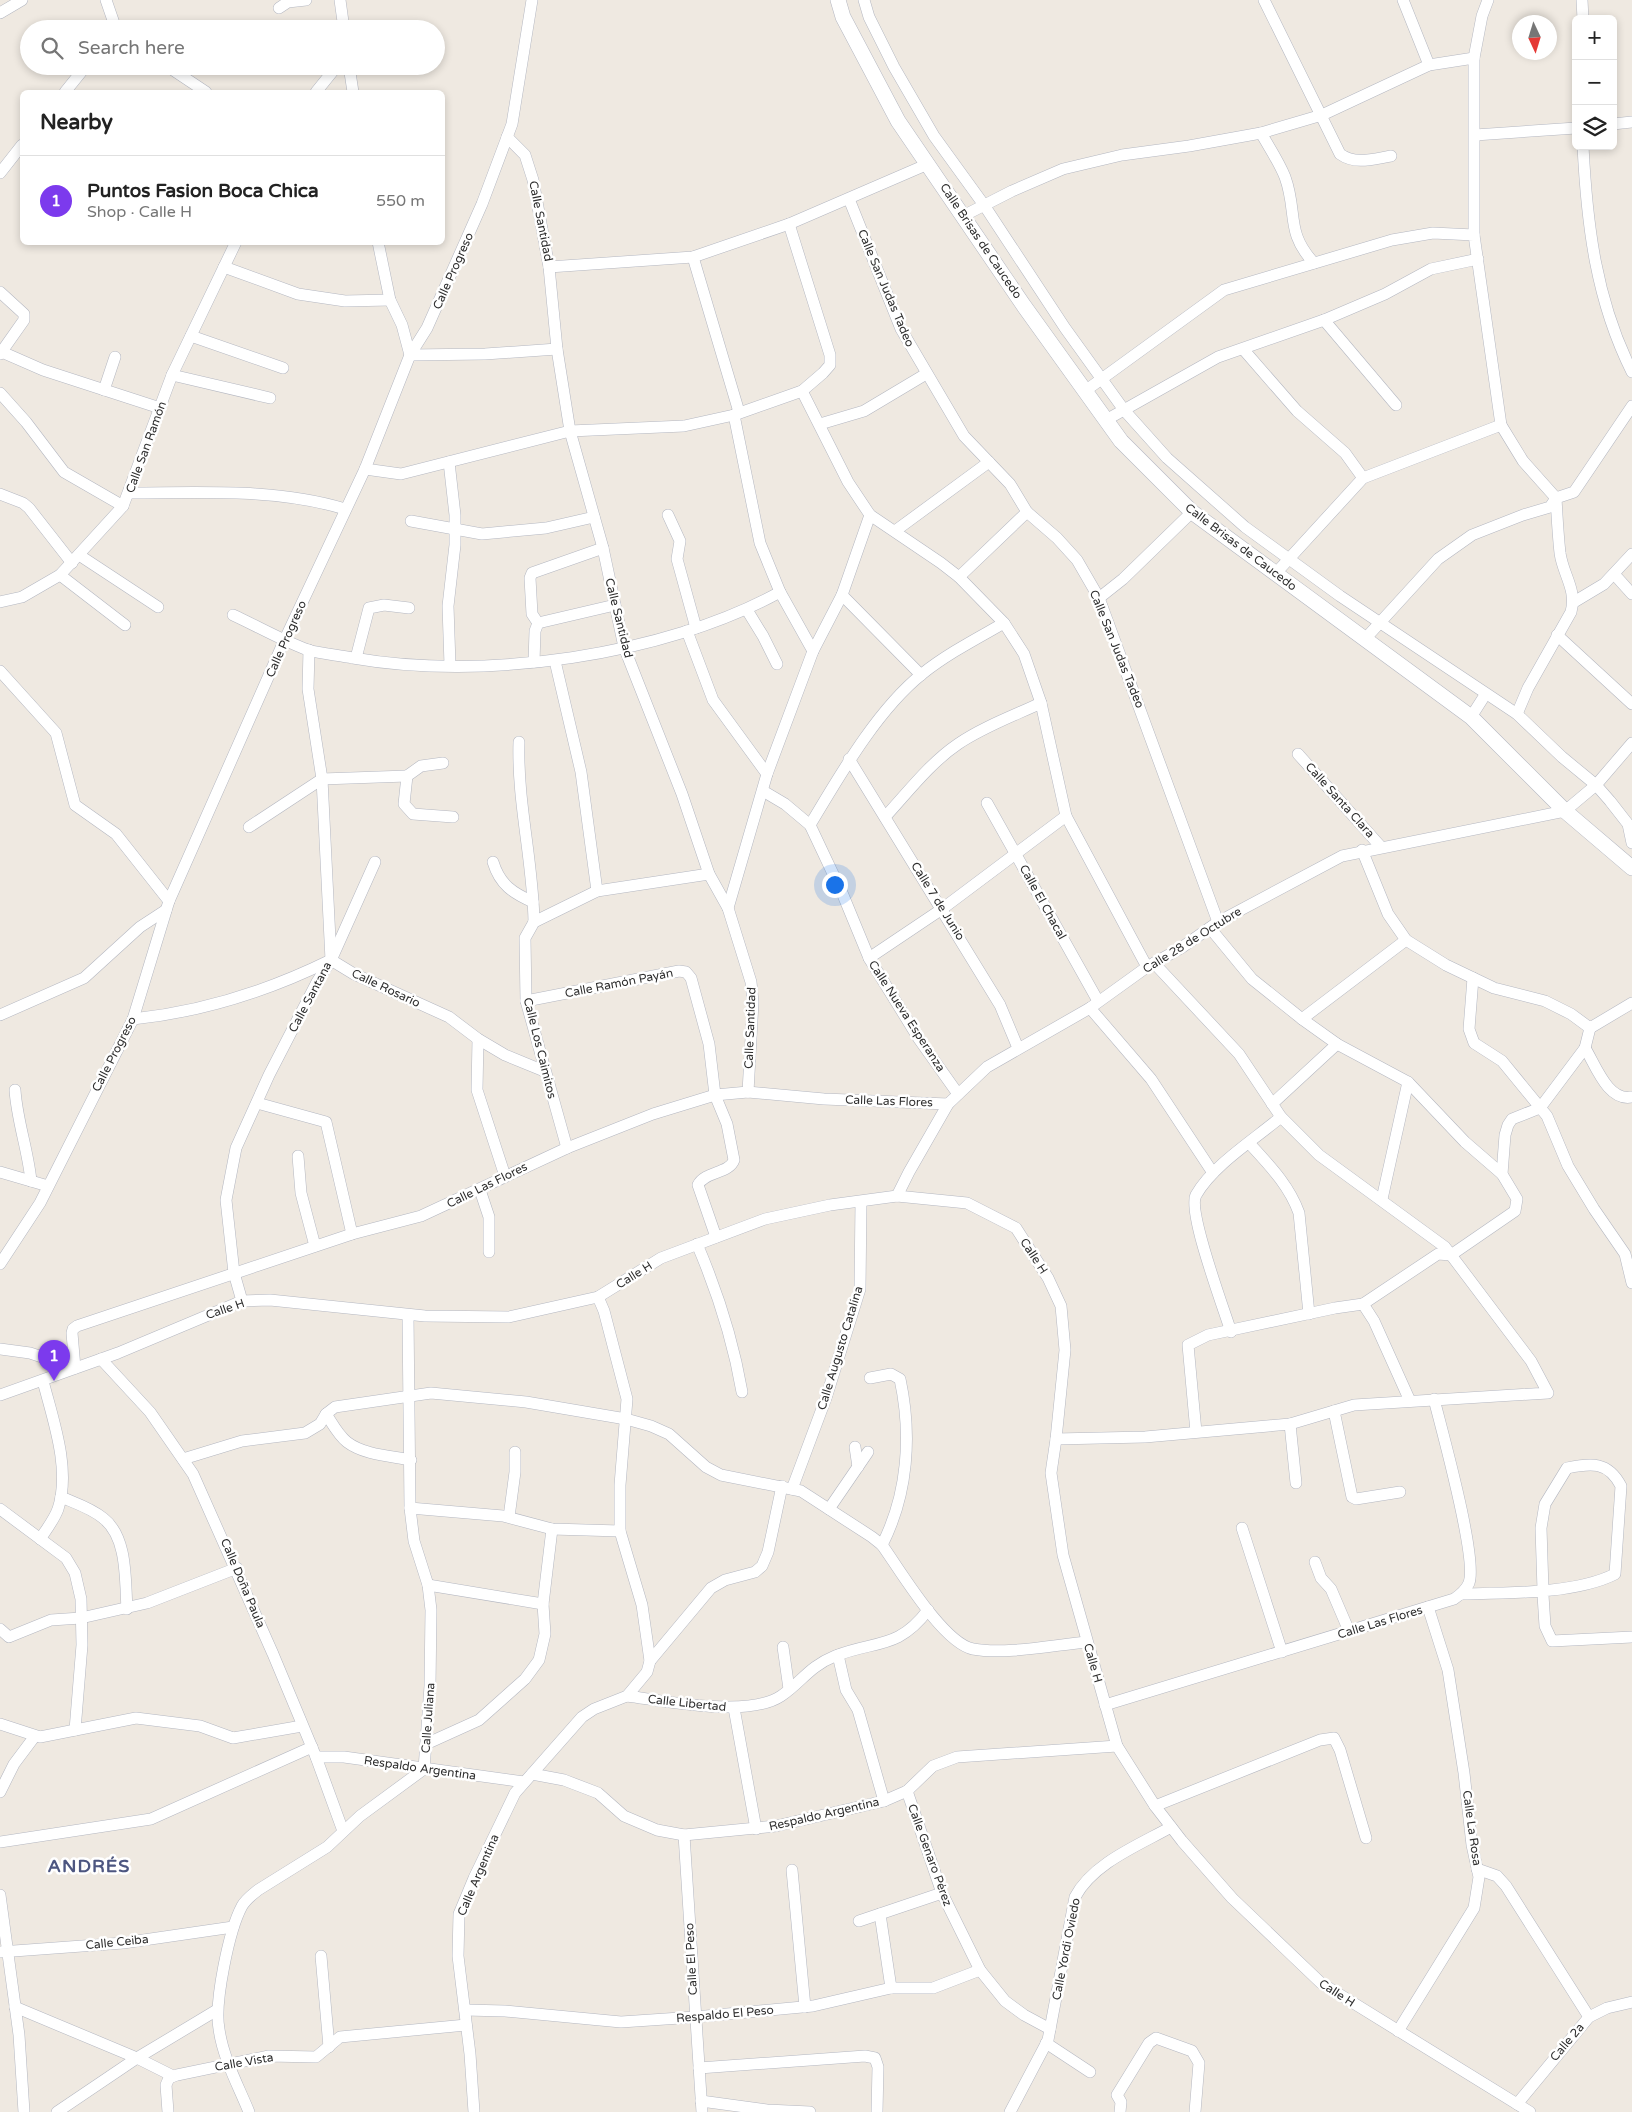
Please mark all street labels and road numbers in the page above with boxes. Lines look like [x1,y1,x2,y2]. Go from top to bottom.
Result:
street label: Calle Santidad [526,180,556,262]
street label: Calle Brisas de Caucedo [937,181,1025,301]
street label: Calle San Judas Tadeo [855,227,917,349]
street label: Calle Progreso [430,230,476,312]
street label: Calle San Ramón [123,399,169,495]
street label: Calle Brisas de Caucedo [1182,500,1300,594]
street label: Calle Santidad [602,577,636,659]
street label: Calle San Judas Tadeo [1087,588,1147,710]
street label: Calle Progreso [263,598,309,680]
street label: Calle Santa Clara [1303,760,1377,840]
street label: Calle 7 de Junio [908,859,968,943]
street label: Calle El Chacal [1017,862,1069,942]
street label: Calle 28 de Octubre [1140,904,1244,976]
street label: Calle Nueva Esperanza [866,958,948,1074]
street label: Calle Santana [286,959,334,1035]
street label: Calle Rosario [349,966,423,1010]
street label: Calle Ramón Payán [564,966,674,1000]
street label: Calle Santidad [742,987,758,1069]
street label: Calle Los Caimitos [521,996,559,1100]
street label: Calle Progreso [89,1014,139,1094]
street label: Calle Las Flores [845,1092,933,1110]
street label: Calle Las Flores [444,1159,530,1211]
street label: Calle H [1017,1235,1051,1277]
street label: Calle H [613,1258,655,1292]
street label: Calle Augusto Catalina [814,1284,866,1412]
street label: Calle H [204,1296,246,1322]
street label: Calle Doña Paula [218,1536,268,1630]
street label: Calle Las Flores [1336,1602,1424,1642]
street label: Calle H [1081,1642,1105,1684]
street label: Calle Juliana [419,1682,437,1754]
street label: Calle Libertad [647,1692,727,1714]
street label: Respaldo Argentina [363,1753,477,1783]
street label: Calle La Rosa [1460,1789,1484,1867]
street label: Respaldo Argentina [767,1794,881,1834]
street label: Calle Genaro Pérez [905,1802,955,1908]
street label: Calle Argentina [454,1832,502,1918]
street label: Calle Yordi Oviedo [1049,1897,1083,2001]
street label: Calle El Peso [682,1922,700,1996]
street label: Calle Ceiba [85,1932,149,1952]
street label: Calle H [1316,1976,1358,2010]
street label: Respaldo El Peso [676,2003,774,2025]
street label: Calle 2a [1547,2020,1587,2064]
street label: Calle Vista [214,2050,274,2074]

